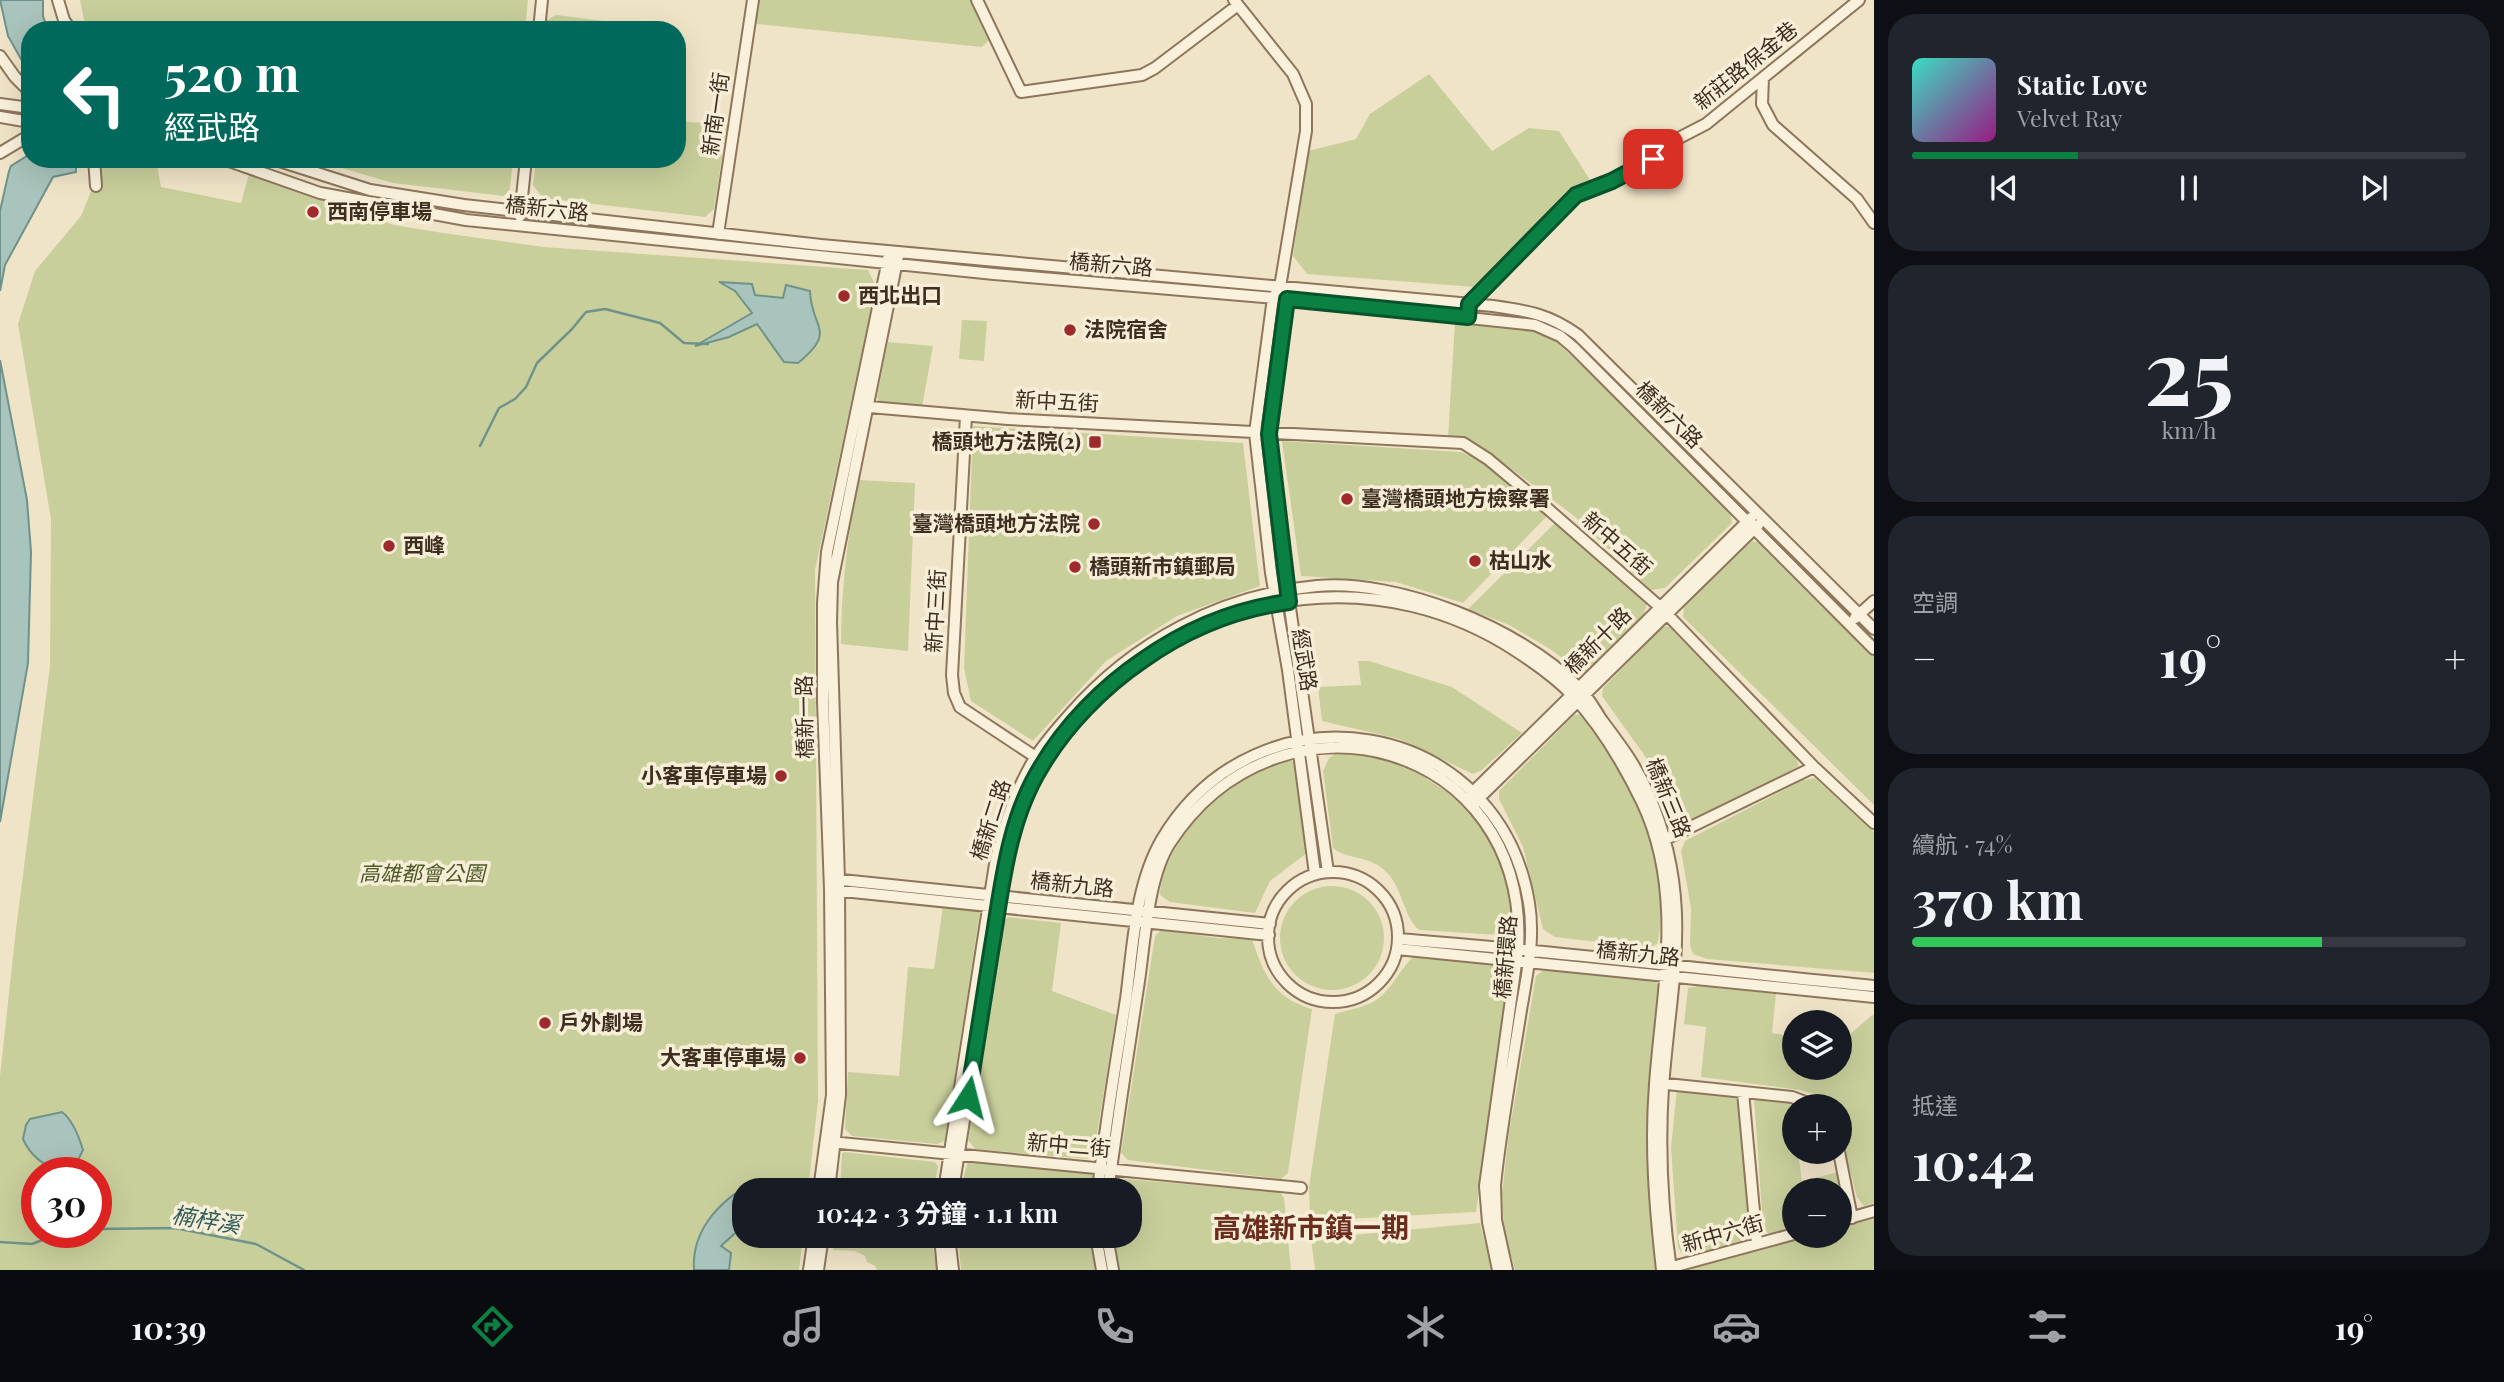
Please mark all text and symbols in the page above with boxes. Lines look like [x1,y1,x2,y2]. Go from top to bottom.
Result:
street label: 新莊路保金巷 [1687,14,1803,115]
text: 520 m [164,39,300,104]
icon: left [49,49,140,140]
text: Static Love [2017,67,2147,102]
street label: 新南一街 [694,70,734,157]
text: Velvet Ray [2017,102,2122,133]
text: 經武路 [164,104,260,147]
pin [1623,129,1683,189]
icon: arrive [1634,140,1672,178]
icon: previous [1985,169,2023,207]
icon: pause [2170,169,2208,207]
icon: next [2355,169,2393,207]
street label: 橋新六路 [504,189,590,225]
place label: 西南停車場 [327,196,432,224]
marker: 西南停車場 [305,204,321,220]
street label: 橋新六路 [1068,245,1154,281]
place label: 西北出口 [858,280,942,308]
marker: 西北出口 [836,288,852,304]
text: 25 [2144,308,2234,429]
place label: 法院宿舍 [1084,314,1168,342]
marker: 法院宿舍 [1062,322,1078,338]
street label: 橋新六路 [1631,374,1710,453]
street label: 新中五街 [1014,384,1100,416]
text: km/h [2161,414,2217,445]
place label: 橋頭地方法院(2) [931,426,1081,454]
marker: 橋頭地方法院(2) [1087,434,1103,450]
place label: 臺灣橋頭地方檢察署 [1361,483,1550,511]
marker: 臺灣橋頭地方檢察署 [1339,491,1355,507]
street label: 新中五街 [1577,504,1659,581]
place label: 臺灣橋頭地方法院 [912,508,1080,536]
marker: 臺灣橋頭地方法院 [1086,516,1102,532]
place label: 西峰 [403,530,445,558]
marker: 西峰 [381,538,397,554]
place label: 枯山水 [1489,545,1552,573]
place label: 橋頭新市鎮郵局 [1089,551,1236,579]
marker: 枯山水 [1467,553,1483,569]
marker: 橋頭新市鎮郵局 [1067,559,1083,575]
street label: 新中三街 [918,568,950,654]
text: 空調 [1912,586,1958,617]
street label: 橋新十路 [1557,600,1636,679]
text: 19° [2159,622,2222,691]
street label: 經武路 [1287,626,1325,693]
text: − [1912,632,1937,683]
text: + [2444,632,2466,683]
street label: 橋新一路 [788,675,818,759]
street label: 橋新三路 [1641,753,1699,841]
place label: 小客車停車場 [641,760,767,788]
marker: 小客車停車場 [773,768,789,784]
street label: 橋新二路 [963,775,1015,864]
text: 續航 · 74% [1912,828,2013,859]
park label: 高雄都會公園 [359,858,488,886]
text: 370 km [1912,864,2084,933]
street label: 橋新九路 [1029,865,1115,901]
street label: 橋新環路 [1486,914,1522,1000]
street label: 橋新九路 [1595,934,1681,970]
place label: 戶外劇場 [559,1007,643,1035]
map controls [1782,1010,1852,1248]
button: layers [1782,1010,1852,1080]
marker: 戶外劇場 [537,1015,553,1031]
place label: 大客車停車場 [660,1042,786,1070]
marker: 大客車停車場 [792,1050,808,1066]
position arrow [931,1060,1005,1134]
text: 抵達 [1912,1089,1958,1120]
button: + [1782,1094,1852,1164]
text: 10:42 [1912,1125,2035,1194]
street label: 新中二街 [1026,1126,1112,1162]
speed limit sign: 30 [21,1157,112,1248]
button: − [1782,1178,1852,1248]
text: 10:42 · 3 分鐘 · 1.1 km [816,1195,1058,1230]
water label: 楠梓溪 [170,1198,246,1240]
street label: 新中六街 [1678,1207,1767,1257]
district label: 高雄新市鎮一期 [1213,1208,1409,1245]
icon: directions [468,1302,517,1351]
icon: music [779,1302,828,1351]
icon: phone [1090,1302,1139,1351]
icon: climate [1401,1302,1450,1351]
icon: car [1712,1302,1761,1351]
icon: filters [2023,1302,2072,1351]
text: 10:39 [131,1305,206,1348]
text: 19° [2334,1305,2373,1348]

